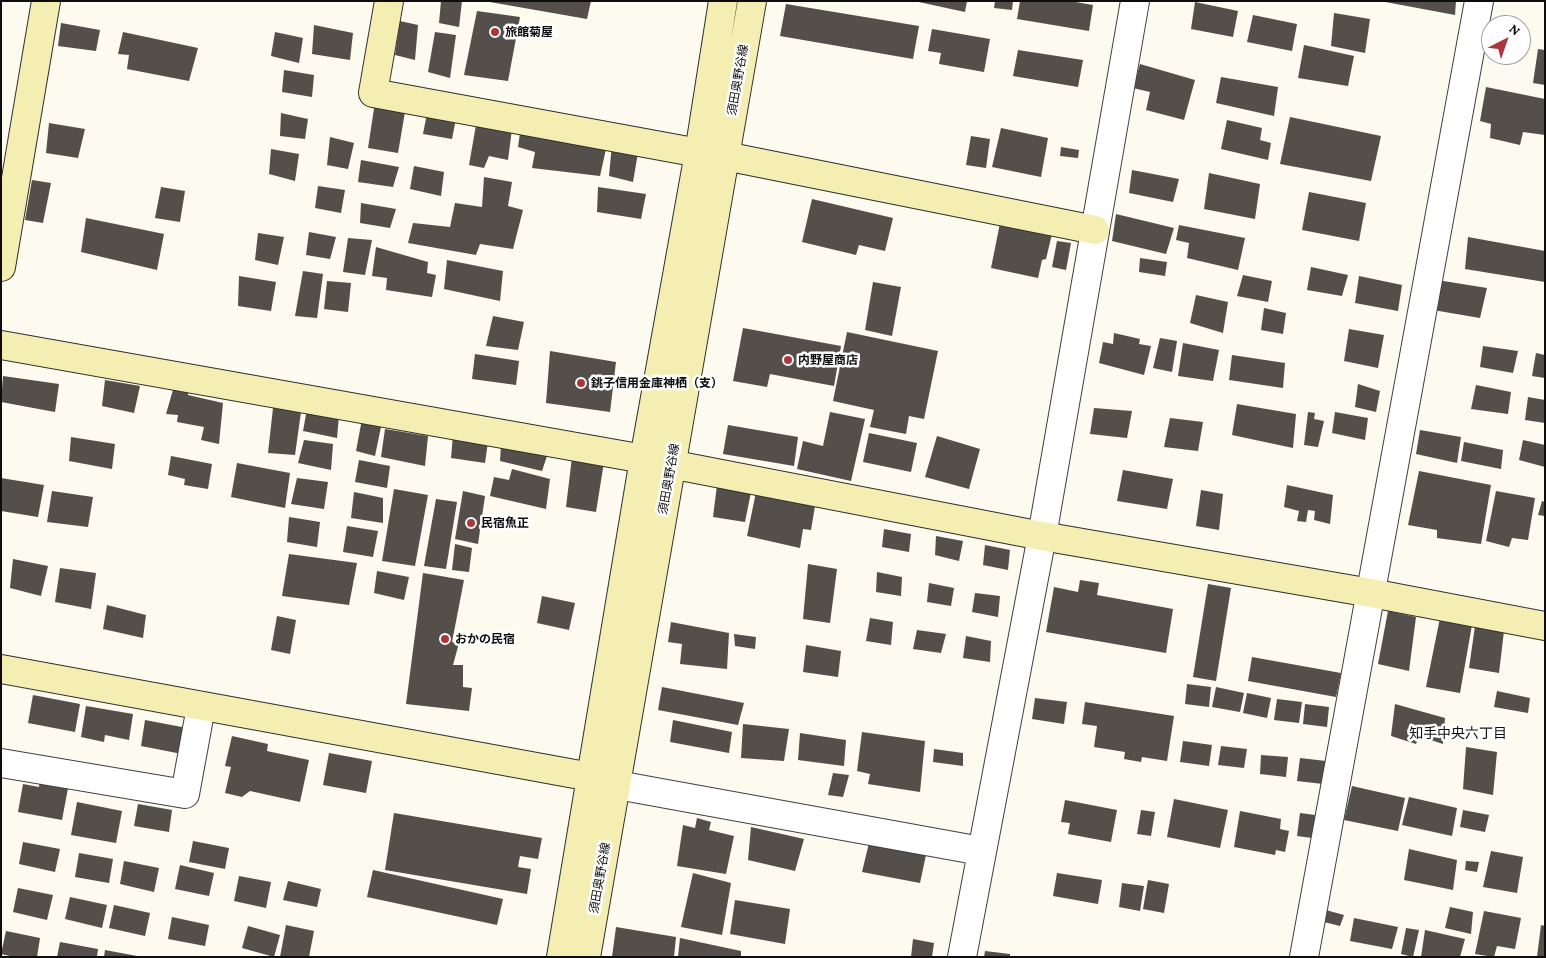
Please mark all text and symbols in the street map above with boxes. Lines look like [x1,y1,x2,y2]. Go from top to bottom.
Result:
north arrow [1481,15,1531,65]
text: N [1506,20,1524,39]
place label: 旅館菊屋 [505,25,553,39]
marker: 旅館菊屋 [489,26,501,38]
street label: 須田奥野谷線 [725,43,751,117]
place label: 内野屋商店 [798,353,858,367]
marker: 内野屋商店 [782,354,794,366]
place label: 銚子信用金庫神栖（支） [591,376,723,390]
marker: 銚子信用金庫神栖（支） [575,377,587,389]
street label: 須田奥野谷線 [656,442,682,516]
place label: 民宿魚正 [481,516,529,530]
marker: 民宿魚正 [465,517,477,529]
place label: おかの民宿 [455,632,515,646]
marker: おかの民宿 [439,633,451,645]
district label: 知手中央六丁目 [1409,726,1507,742]
street label: 須田奥野谷線 [587,841,613,915]

